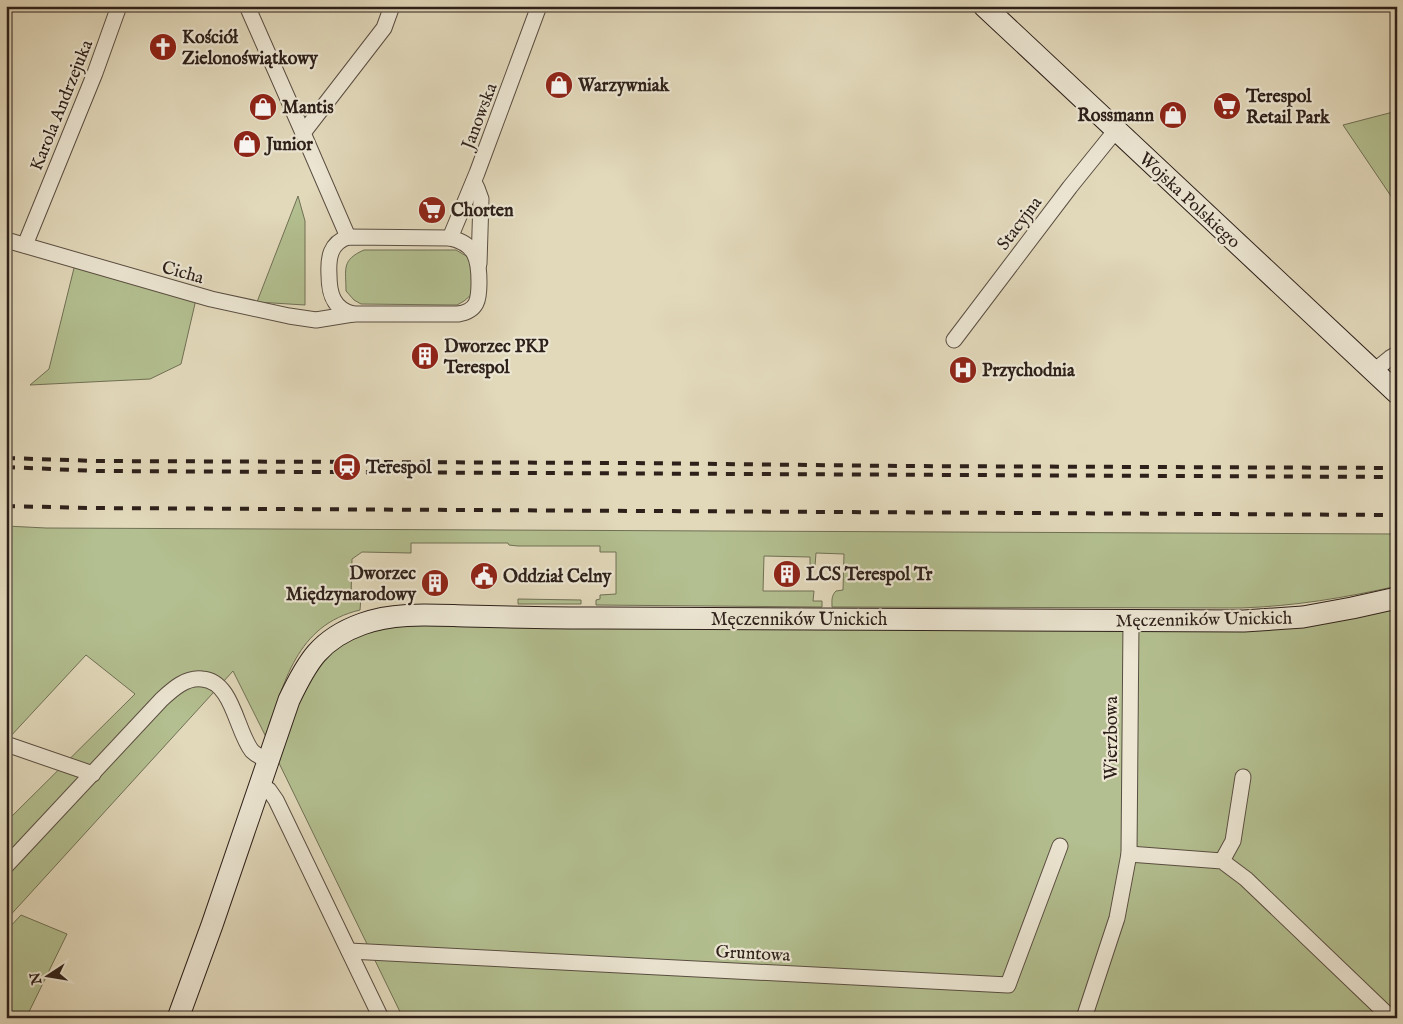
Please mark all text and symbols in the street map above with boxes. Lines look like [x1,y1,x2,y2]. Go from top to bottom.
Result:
place label: Kościół Zielonoświątkowy [182,27,319,71]
church icon: Kościół Zielonoświątkowy [148,32,178,62]
street label: Karola Andrzejuka [26,36,99,174]
shop icon: Warzywniak [544,70,574,100]
place label: Warzywniak [577,75,671,98]
street label: Janowska [457,80,504,155]
place label: Terespol Retail Park [1245,86,1331,130]
supermarket icon: Terespol Retail Park [1212,91,1242,121]
shop icon: Mantis [248,92,278,122]
place label: Mantis [282,97,334,120]
shop icon: Rossmann [1158,100,1188,130]
place label: Rossmann [1077,105,1154,128]
shop icon: Junior [232,129,262,159]
place label: Junior [264,134,313,157]
street label: Wojska Polskiego [1133,148,1245,254]
street label: Stacyjna [993,192,1048,255]
supermarket icon: Chorten [417,195,447,225]
place label: Chorten [451,200,514,223]
street label: Cicha [159,257,206,290]
place label: Dworzec PKP Terespol [443,336,549,380]
building icon: Dworzec PKP Terespol [410,341,440,371]
hospital icon: Przychodnia [948,355,978,385]
place label: Przychodnia [982,360,1076,383]
station icon: Terespol [332,452,362,482]
place label: Terespol [365,457,432,480]
building icon: LCS Terespol Tr [772,559,802,589]
public building icon: Oddział Celny [469,561,499,591]
place label: Dworzec Międzynarodowy [286,563,417,607]
place label: LCS Terespol Tr [806,564,933,587]
place label: Oddział Celny [503,566,612,589]
building icon: Dworzec Międzynarodowy [420,568,450,598]
street label: Męczenników Unickich [1116,607,1293,634]
street label: Męczenników Unickich [711,609,888,632]
street label: Wierzbowa [1101,696,1124,780]
street label: Gruntowa [715,941,791,968]
north arrow [22,952,72,1002]
text: N [26,971,47,987]

